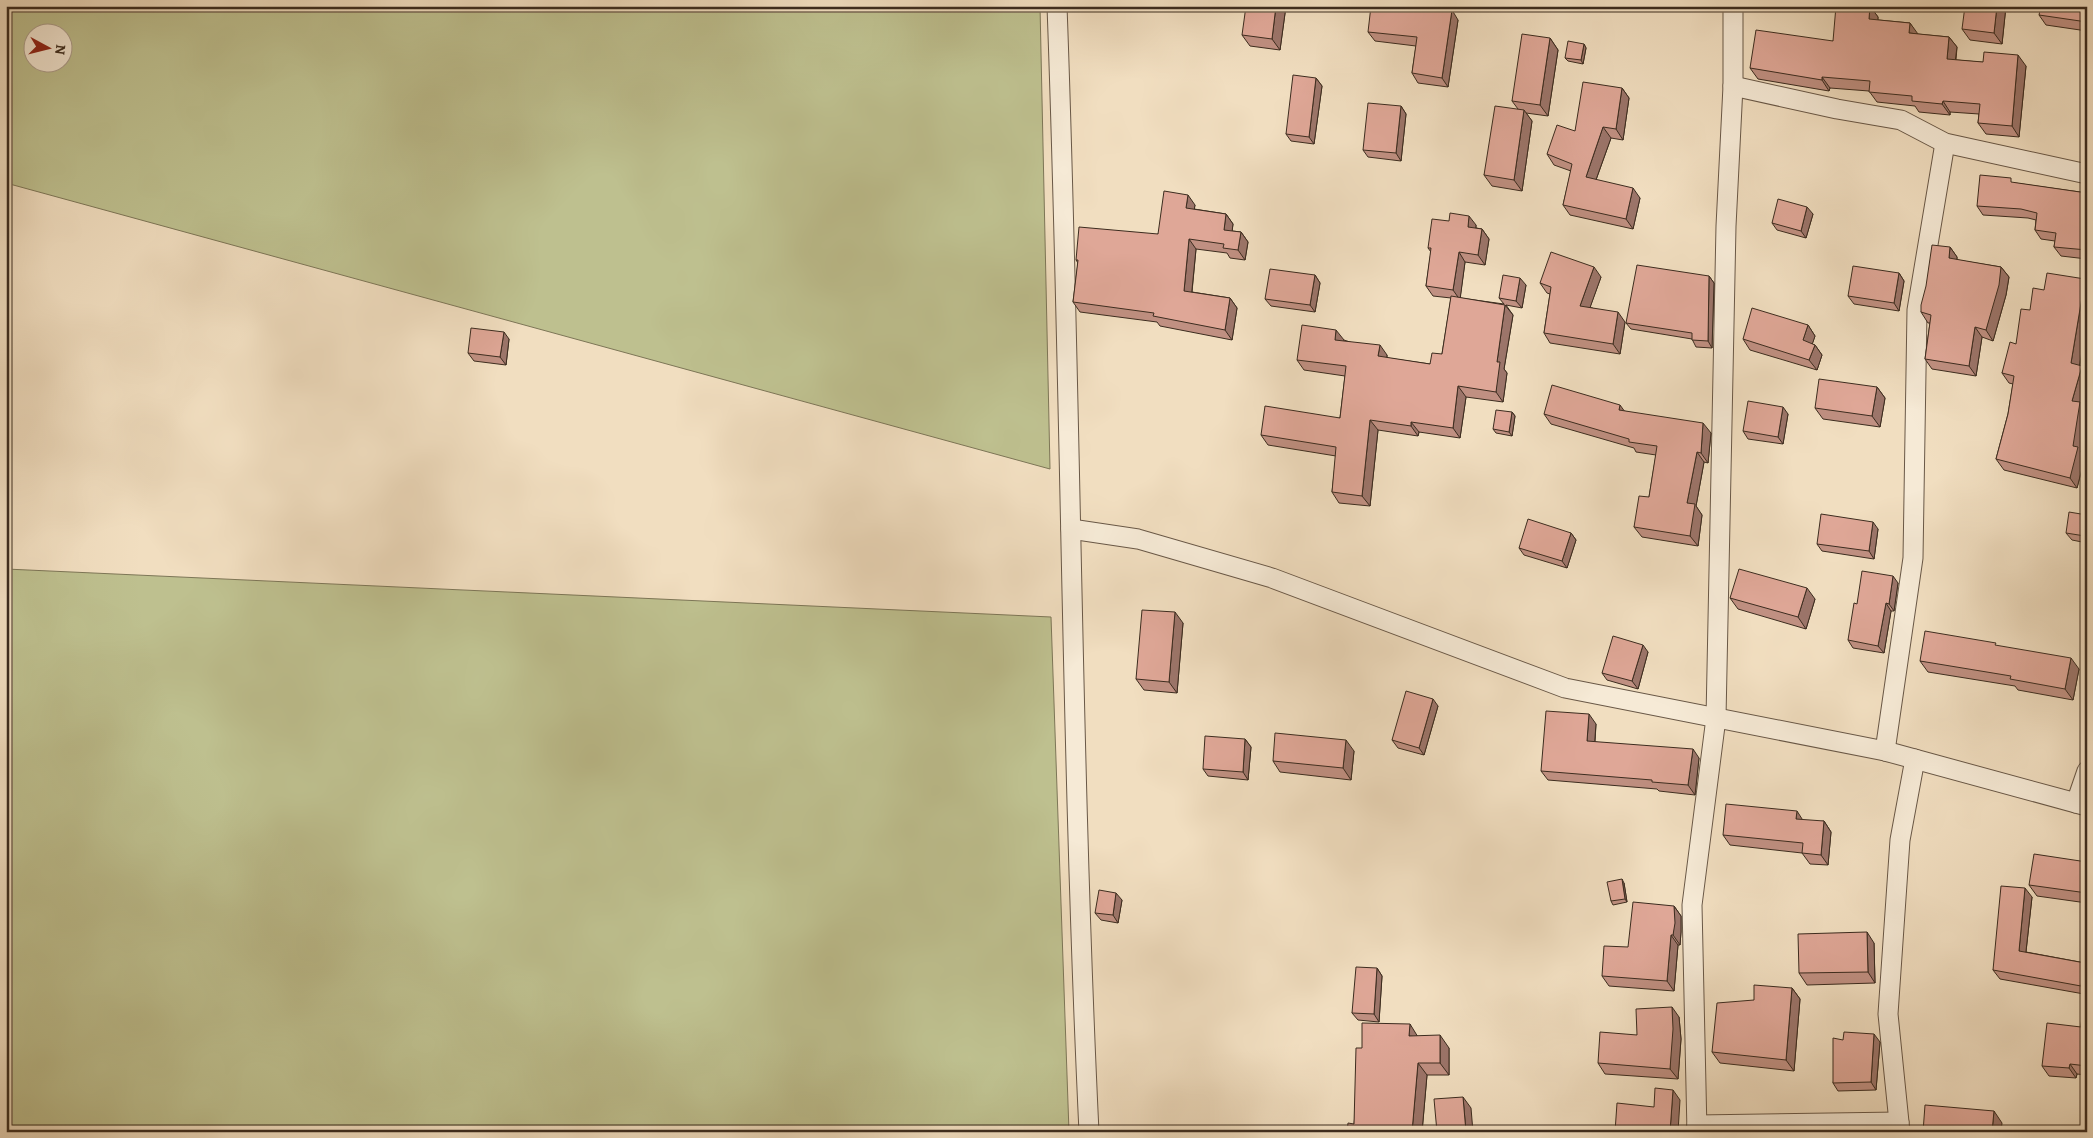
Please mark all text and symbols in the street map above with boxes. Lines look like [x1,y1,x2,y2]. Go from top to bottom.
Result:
north arrow [22,22,72,72]
text: N [50,43,70,56]

